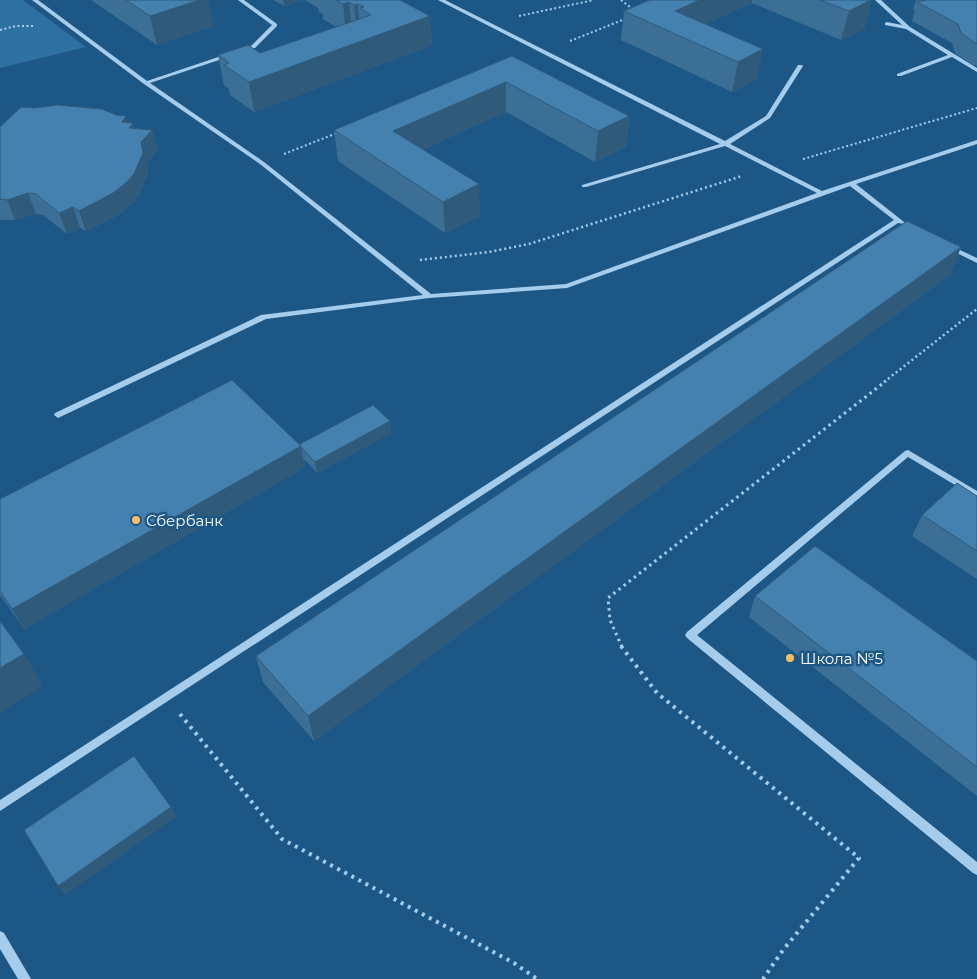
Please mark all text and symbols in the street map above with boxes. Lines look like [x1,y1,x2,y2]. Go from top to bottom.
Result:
place label: Сбербанк [146,511,223,530]
marker: Сбербанк [130,514,142,526]
place label: Школа №5 [800,649,883,668]
marker: Школа №5 [784,652,796,664]

